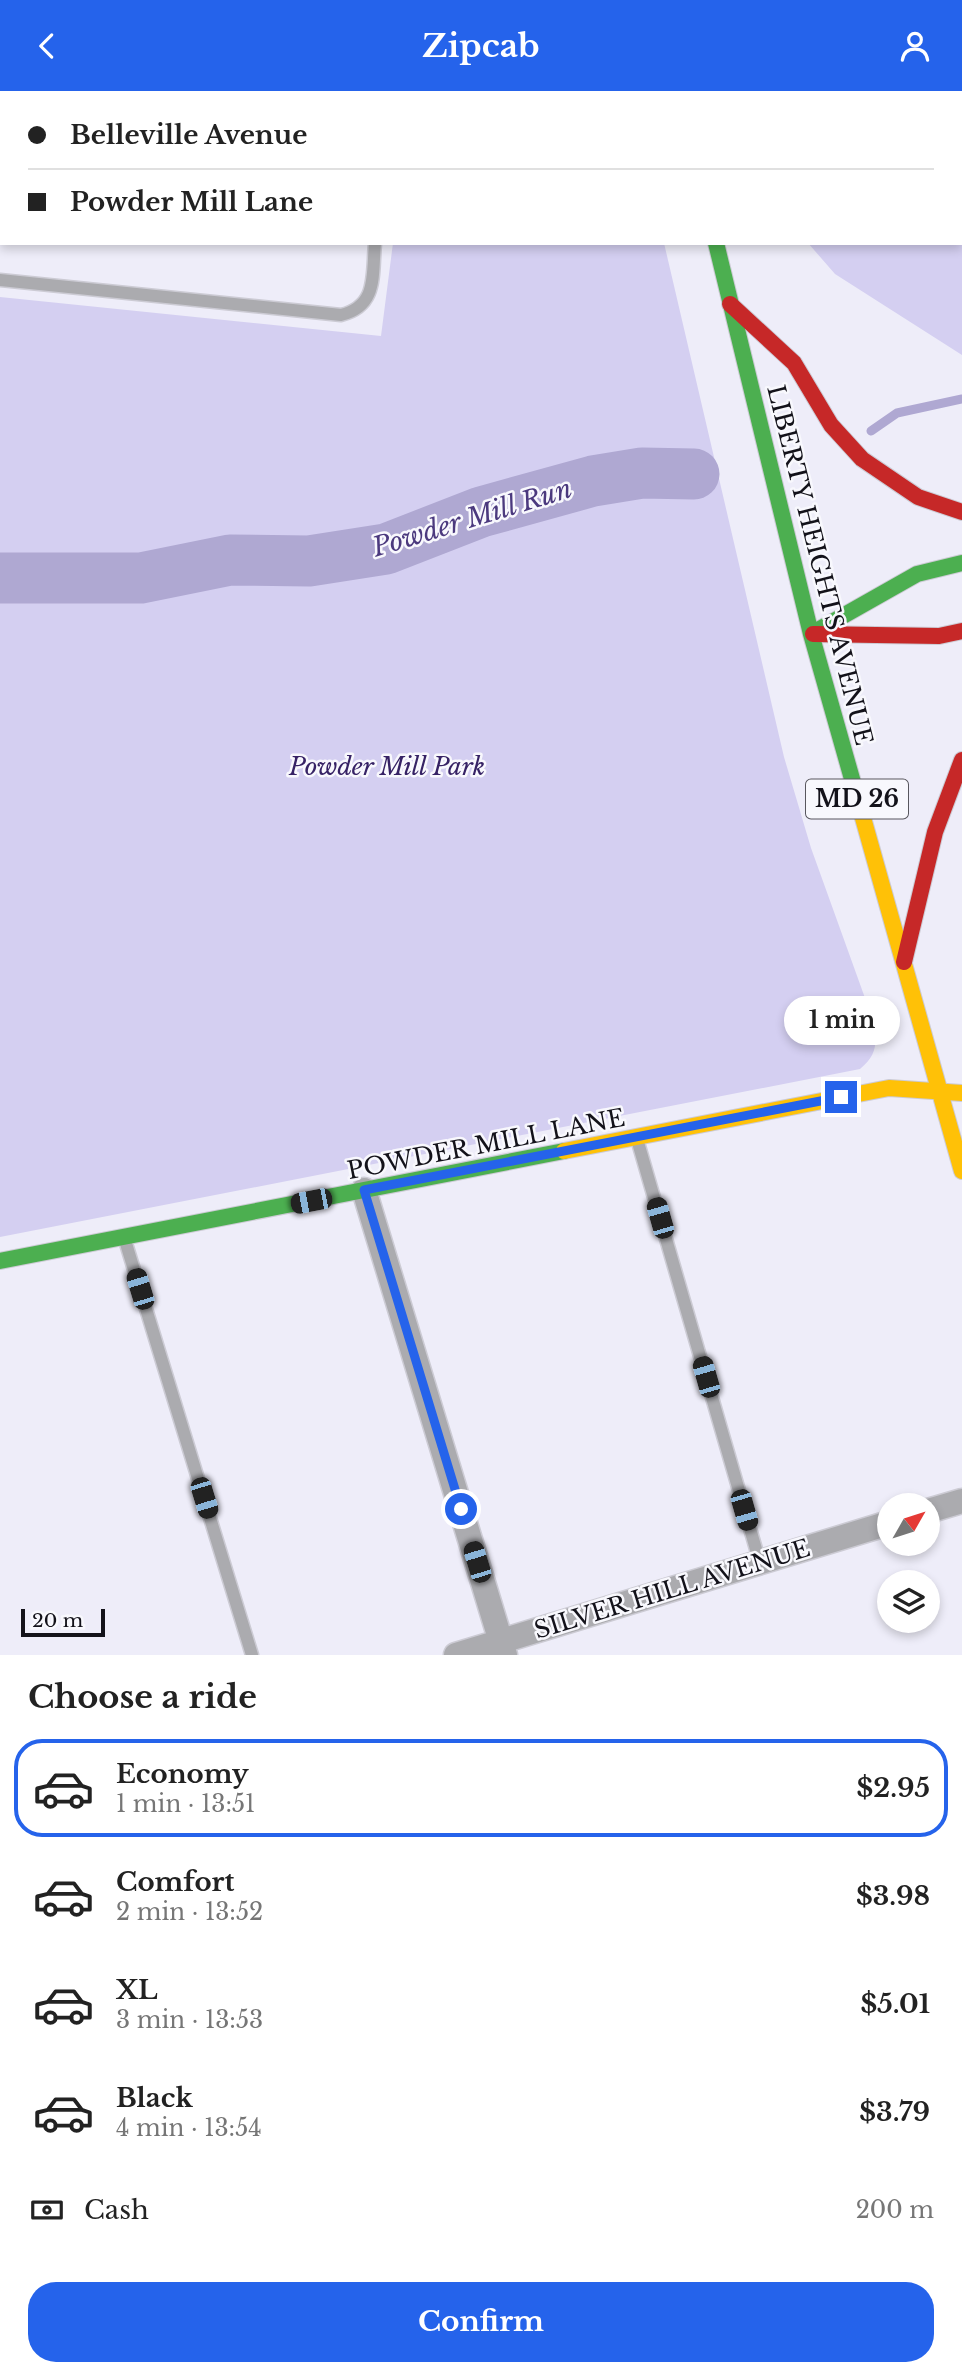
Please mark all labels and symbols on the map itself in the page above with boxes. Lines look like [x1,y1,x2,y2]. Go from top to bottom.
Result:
street label: LIBERTY HEIGHTS AVENUE [761,382,879,748]
water label: Powder Mill Run [367,472,576,564]
park label: Powder Mill Park [288,752,485,781]
road number: MD 26 [806,779,908,819]
callout: 1 min [783,995,899,1045]
route end [825,1081,857,1113]
street label: POWDER MILL LANE [345,1103,627,1185]
car [289,1187,334,1215]
car [645,1195,676,1241]
car [124,1266,157,1312]
car [691,1354,722,1400]
car [188,1475,221,1521]
car [729,1487,760,1533]
route start [445,1493,477,1525]
north arrow [877,1493,940,1556]
street label: SILVER HILL AVENUE [531,1533,813,1645]
car [461,1539,494,1585]
scale bar [21,1606,105,1638]

